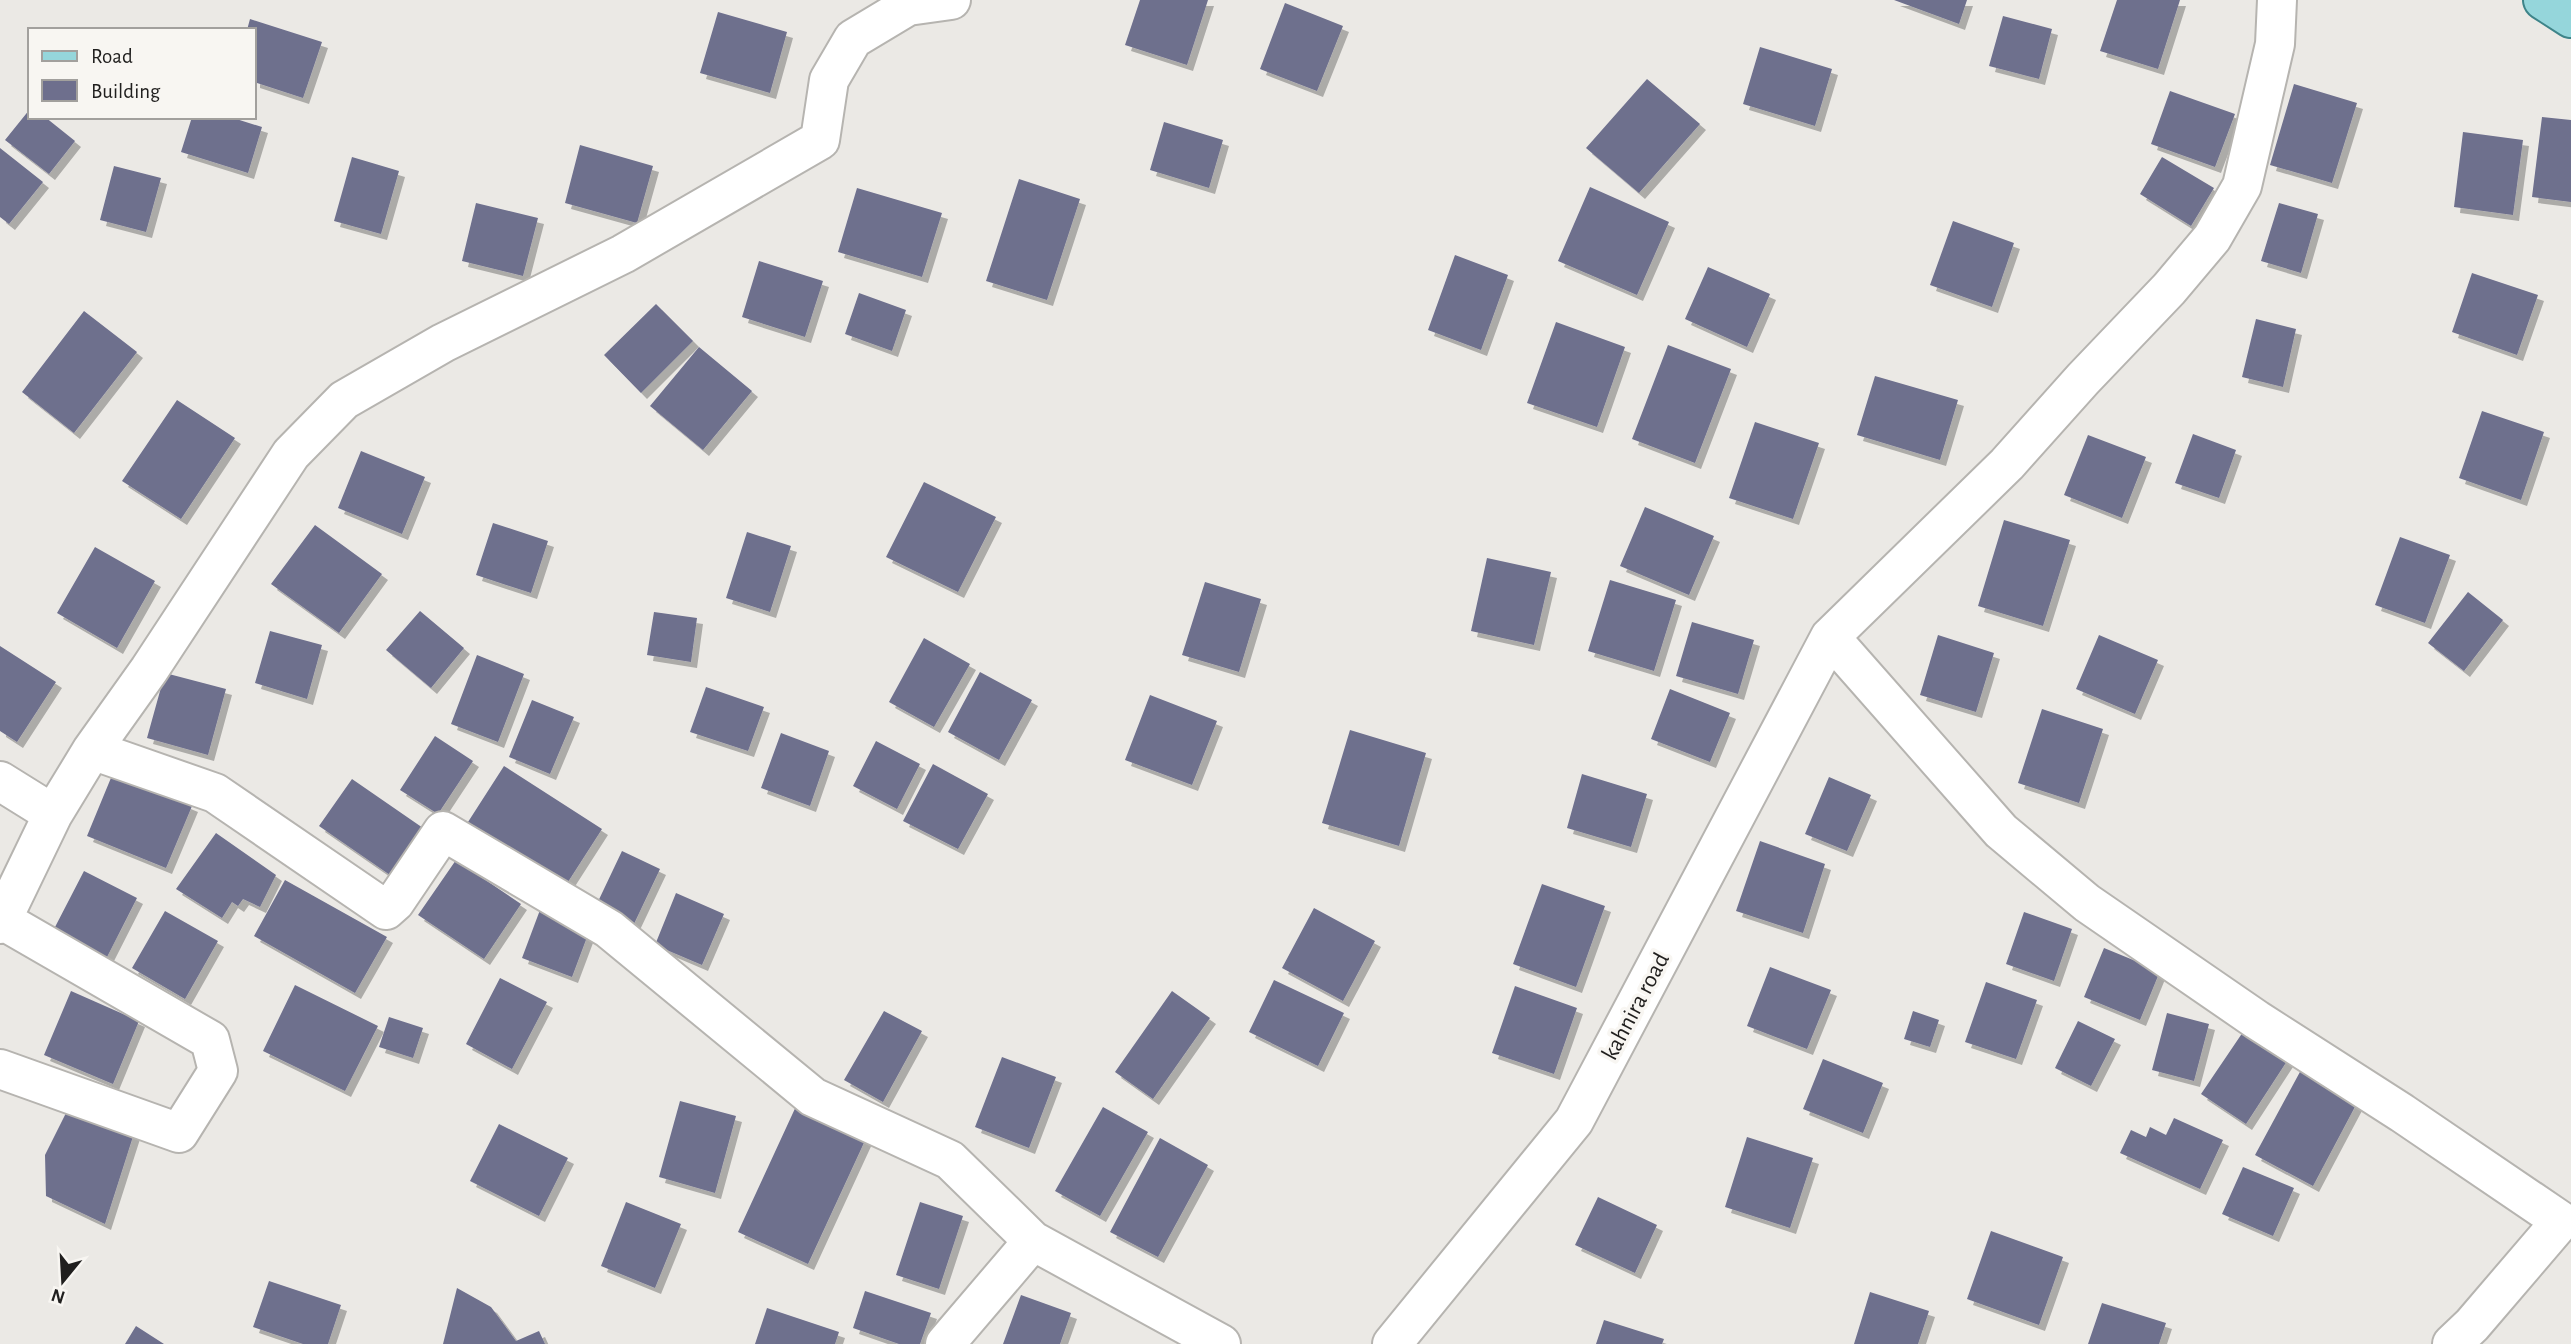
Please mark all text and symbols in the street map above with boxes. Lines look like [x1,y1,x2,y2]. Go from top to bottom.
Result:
legend [28,28,256,119]
text: Road [91,46,133,67]
text: Building [91,81,161,102]
street label: kahnira road [1598,949,1674,1064]
north arrow [28,1246,98,1316]
text: N [49,1285,67,1307]

